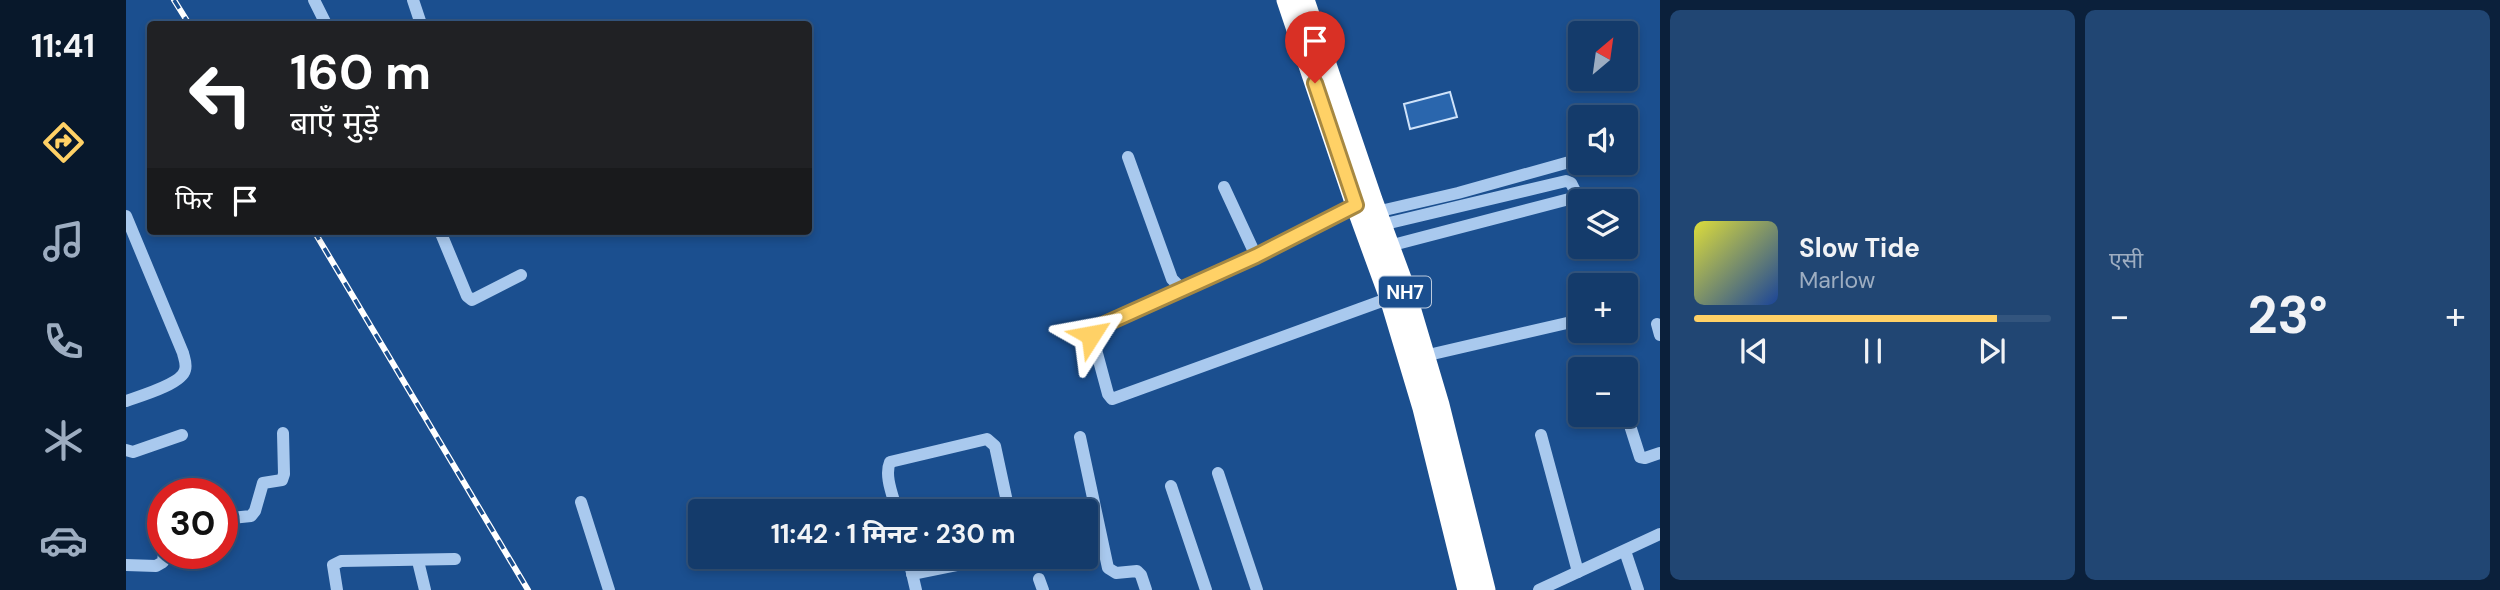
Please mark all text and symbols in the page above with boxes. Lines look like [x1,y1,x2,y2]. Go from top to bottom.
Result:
pin [1285,11,1345,83]
north arrow [1568,21,1638,91]
map controls [1568,21,1638,427]
icon: arrive [1296,22,1334,60]
text: 11:41 [31,25,95,67]
text: 160 m [290,40,431,104]
icon: left [175,49,266,140]
text: बाएँ मुड़ें [290,102,379,144]
button: sound [1568,105,1638,175]
icon: directions [39,118,88,167]
icon: arrive [226,182,264,220]
text: फिर [175,183,212,217]
button: layers [1568,189,1638,259]
icon: music [39,217,88,266]
text: Slow Tide [1799,231,1920,265]
text: एसी [2109,245,2143,275]
text: Marlow [1799,265,1875,295]
button: + [1568,273,1638,343]
road number: NH7 [1379,276,1431,308]
text: 23° [2247,281,2328,349]
text: − [2109,291,2130,341]
text: + [2445,291,2466,341]
position arrow [1054,298,1128,372]
icon: phone [39,317,88,366]
icon: previous [1735,332,1773,370]
icon: pause [1854,332,1892,370]
icon: next [1973,332,2011,370]
button: − [1568,357,1638,427]
icon: climate [39,416,88,465]
speed limit sign: 30 [147,478,238,569]
icon: car [39,516,88,565]
text: 11:42 · 1 मिनट · 230 m [771,517,1015,551]

